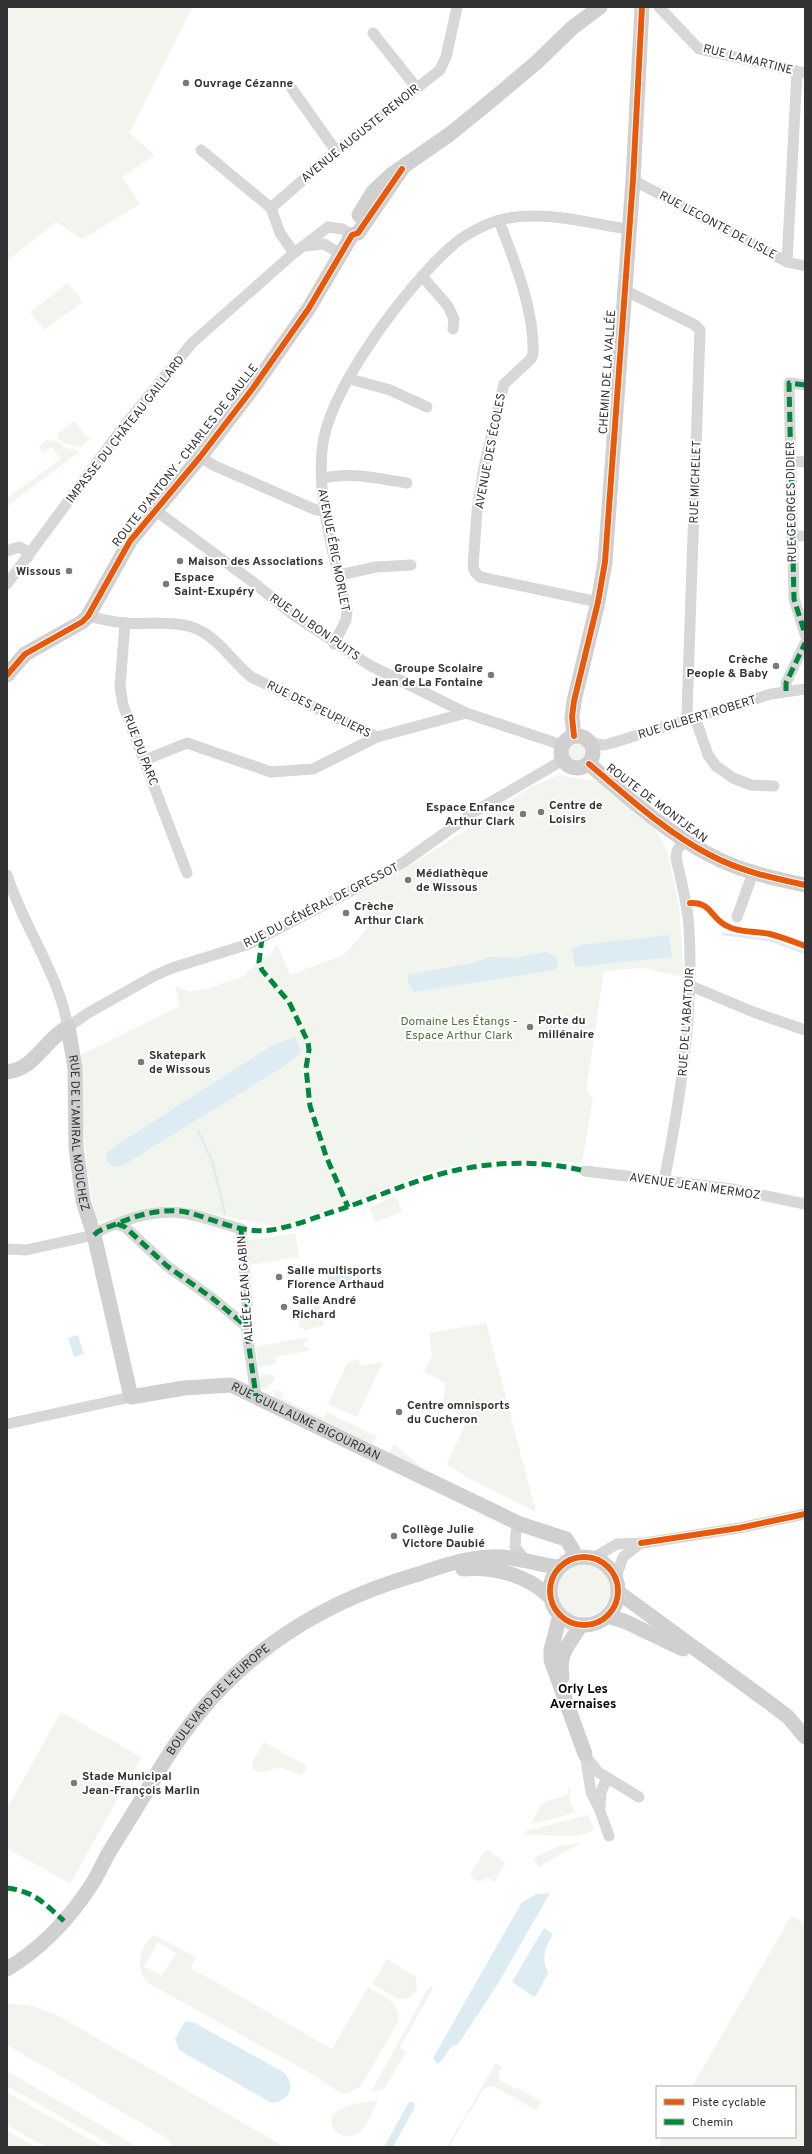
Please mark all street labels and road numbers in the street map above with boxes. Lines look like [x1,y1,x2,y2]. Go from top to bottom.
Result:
street label: RUE LAMARTINE [701,41,794,79]
street label: AVENUE AUGUSTE RENOIR [298,81,423,187]
street label: RUE LECONTE DE LISLE [656,188,779,264]
street label: CHEMIN DE LA VALLÉE [596,309,620,435]
street label: IMPASSE DU CHÂTEAU GAILLARD [63,352,189,507]
street label: ROUTE D'ANTONY - CHARLES DE GAULLE [109,361,262,551]
street label: AVENUE DES ÉCOLES [472,392,510,511]
street label: RUE MICHELET [687,440,705,524]
street label: RUE GEORGES DIDIER [783,441,801,563]
street label: AVENUE ÉRIC MORLET [313,487,353,613]
street label: RUE DU BON PUITS [266,591,363,665]
street label: RUE DES PEUPLIERS [264,678,373,742]
street label: RUE GILBERT ROBERT [636,692,758,744]
street label: RUE DU PARC [119,712,161,789]
street label: ROUTE DE MONTJEAN [602,760,710,847]
street label: RUE DU GÉNÉRAL DE GRESSOT [241,860,402,952]
street label: RUE DE L'ABATTOIR [675,967,699,1077]
street label: RUE DE L'AMIRAL MOUCHEZ [64,1054,93,1214]
street label: AVENUE JEAN MERMOZ [628,1170,761,1204]
street label: ALLÉE JEAN GABIN [234,1235,258,1343]
street label: RUE GUILLAUME BIGOURDAN [228,1379,383,1465]
street label: BOULEVARD DE L'EUROPE [163,1641,274,1759]

